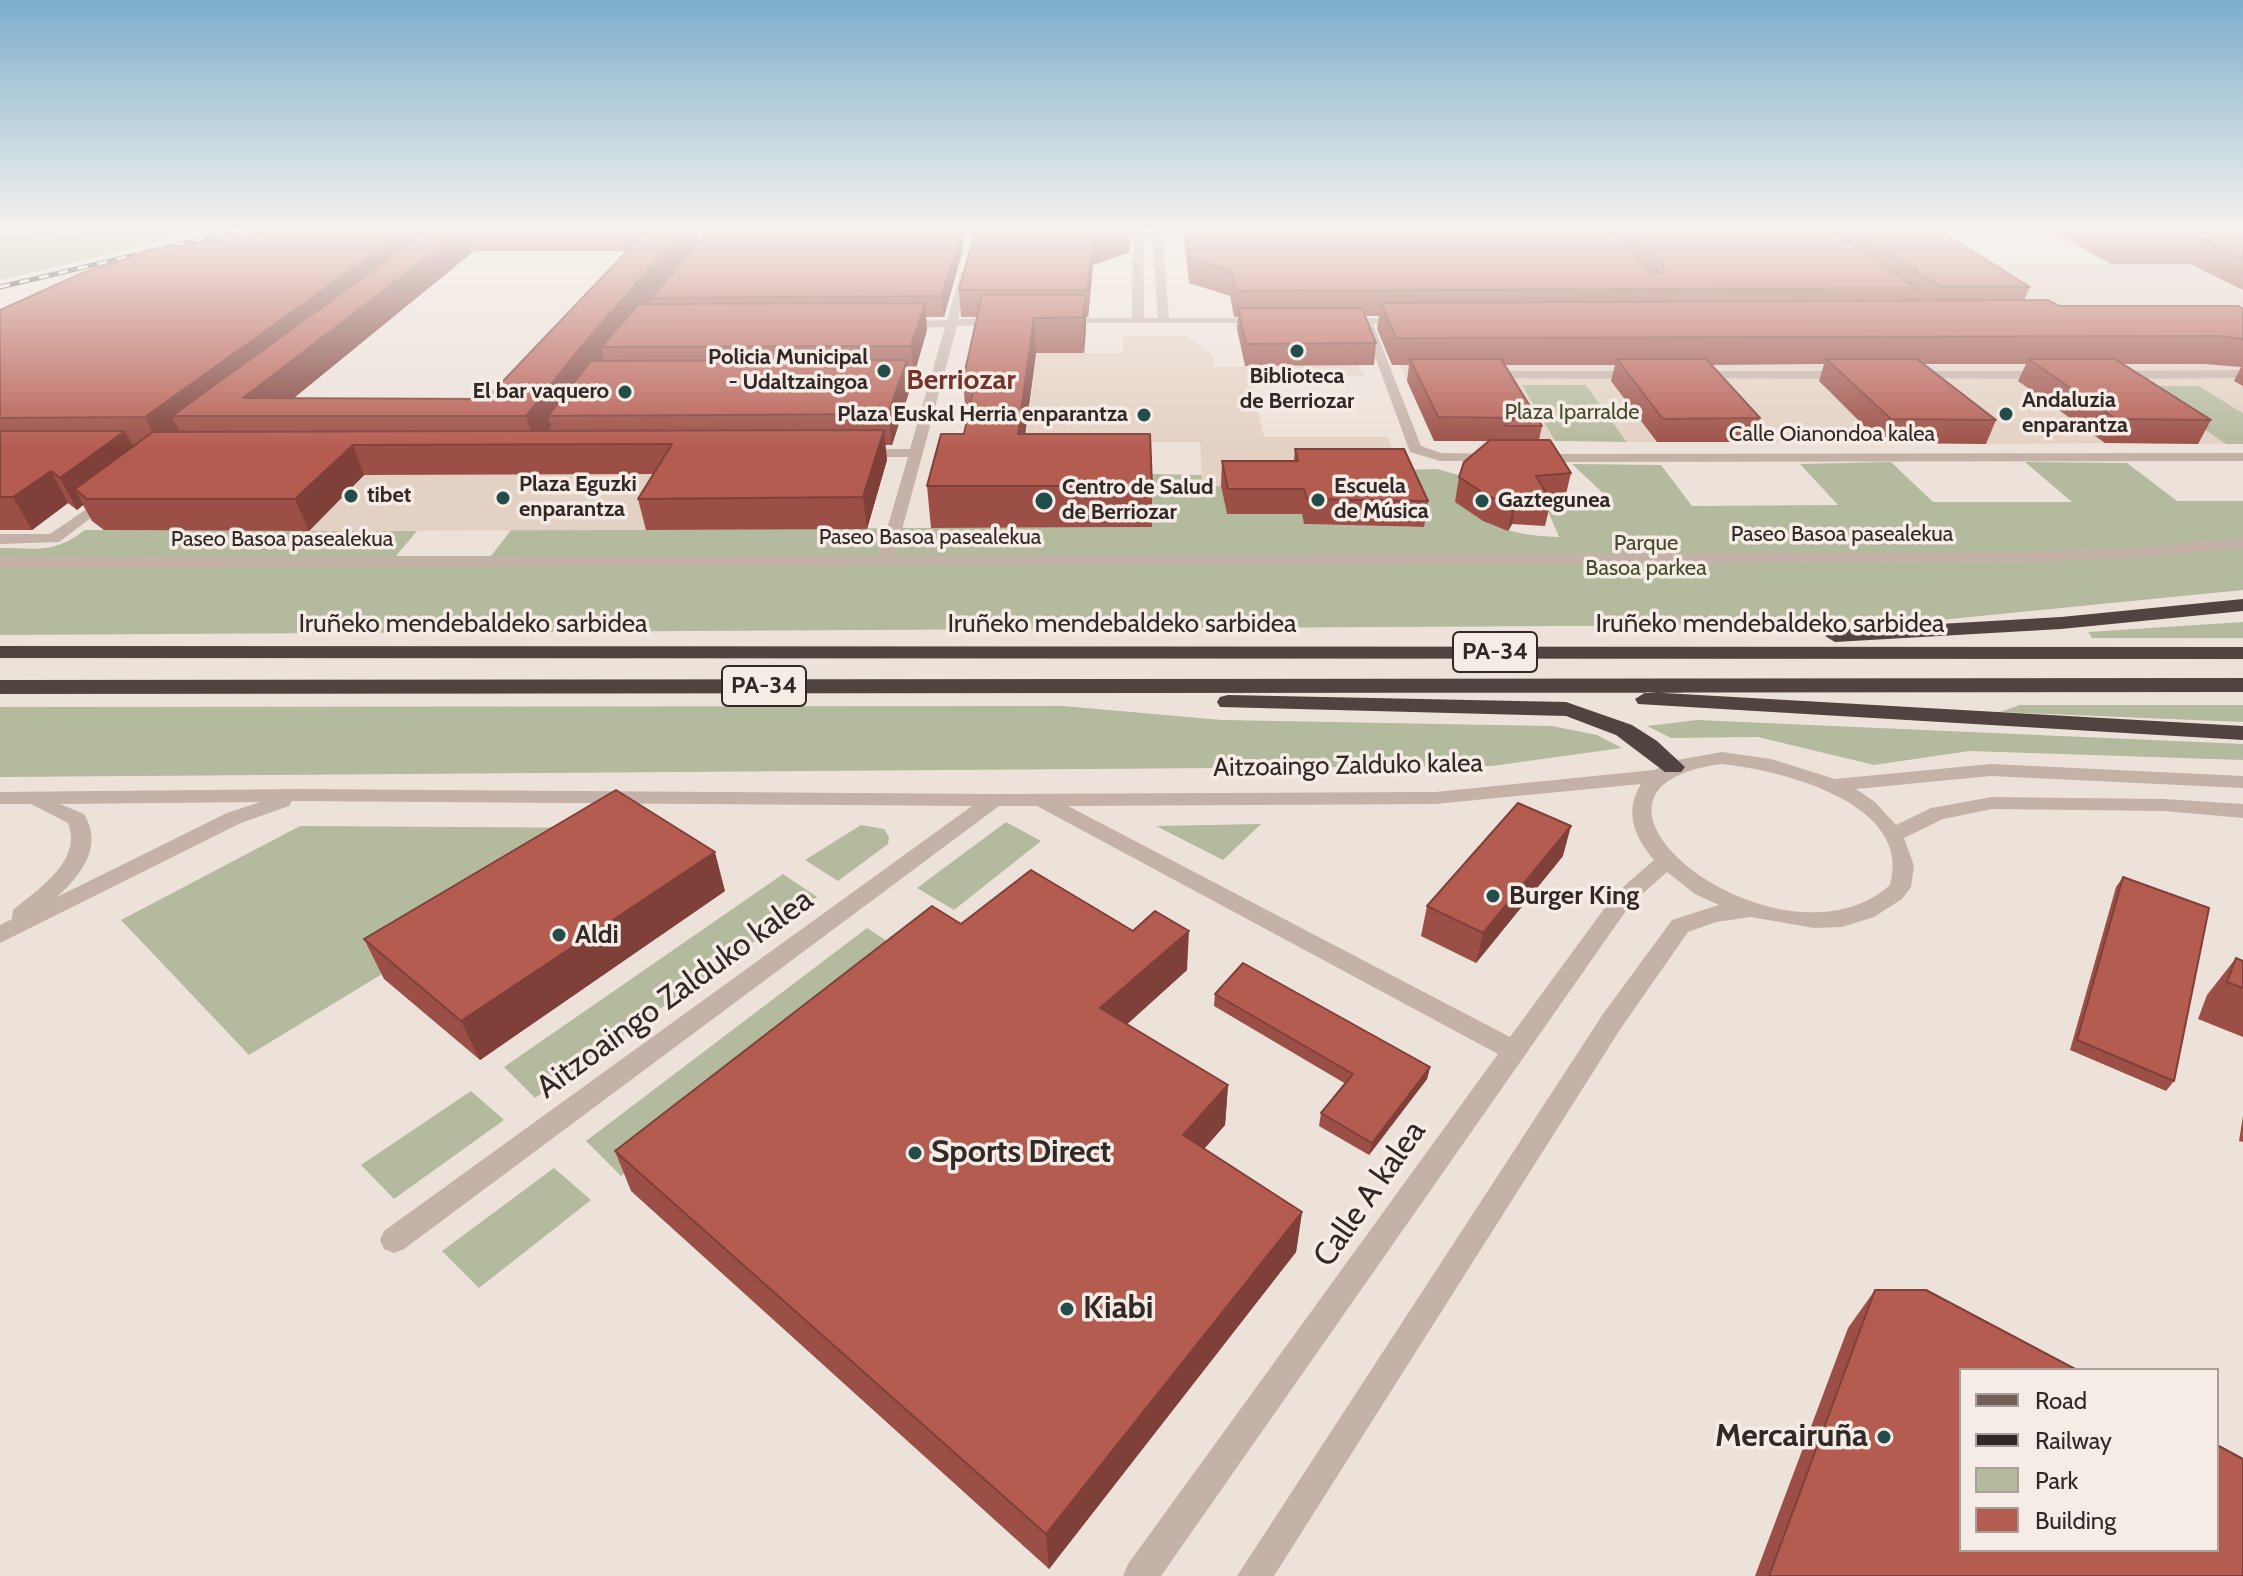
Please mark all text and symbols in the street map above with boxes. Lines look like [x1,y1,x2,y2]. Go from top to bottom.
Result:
marker: Biblioteca de Berriozar [1288,342,1306,360]
place label: Policia Municipal - Udaltzaingoa [708,345,868,396]
marker: Policia Municipal - Udaltzaingoa [875,362,893,380]
district label: Berriozar [906,364,1016,398]
place label: Biblioteca de Berriozar [1240,364,1354,416]
place label: El bar vaquero [473,379,609,405]
marker: El bar vaquero [616,383,634,401]
place label: Andaluzia enparantza [2022,388,2128,440]
park label: Plaza Iparralde [1504,400,1640,426]
place label: Plaza Euskal Herria enparantza [837,402,1128,428]
marker: Andaluzia enparantza [1997,405,2015,423]
marker: Plaza Euskal Herria enparantza [1135,406,1153,424]
street label: Calle Oianondoa kalea [1729,422,1935,448]
place label: Plaza Eguzki enparantza [519,472,637,524]
place label: Escuela de Música [1334,474,1429,526]
place label: Centro de Salud de Berriozar [1062,475,1214,526]
place label: tibet [367,483,411,509]
marker: tibet [342,487,360,505]
place label: Gaztegunea [1498,488,1610,514]
marker: Plaza Eguzki enparantza [494,489,512,507]
marker: Centro de Salud de Berriozar [1033,490,1055,512]
marker: Escuela de Música [1309,491,1327,509]
marker: Gaztegunea [1473,492,1491,510]
street label: Paseo Basoa pasealekua [1731,522,1953,548]
street label: Paseo Basoa pasealekua [819,525,1041,551]
street label: Paseo Basoa pasealekua [171,527,393,553]
park label: Parque Basoa parkea [1585,531,1707,582]
street label: Iruñeko mendebaldeko sarbidea [298,608,648,640]
street label: Iruñeko mendebaldeko sarbidea [947,608,1297,640]
street label: Iruñeko mendebaldeko sarbidea [1595,608,1945,640]
road number: PA-34 [1453,632,1537,672]
road number: PA-34 [722,666,806,706]
street label: Aitzoaingo Zalduko kalea [1213,748,1483,784]
place label: Burger King [1509,880,1639,912]
street label: Aitzoaingo Zalduko kalea [529,881,821,1107]
marker: Burger King [1484,887,1502,905]
place label: Aldi [575,919,619,951]
marker: Aldi [550,926,568,944]
street label: Calle A kalea [1306,1114,1434,1274]
place label: Sports Direct [931,1134,1111,1172]
marker: Sports Direct [906,1144,924,1162]
place label: Kiabi [1083,1290,1154,1328]
marker: Kiabi [1058,1300,1076,1318]
legend [1959,1368,2219,1552]
text: Road [2035,1386,2087,1415]
place label: Mercairuña [1715,1418,1868,1456]
text: Railway [2035,1426,2112,1455]
marker: Mercairuña [1875,1428,1893,1446]
text: Park [2035,1466,2078,1495]
text: Building [2035,1506,2116,1535]

